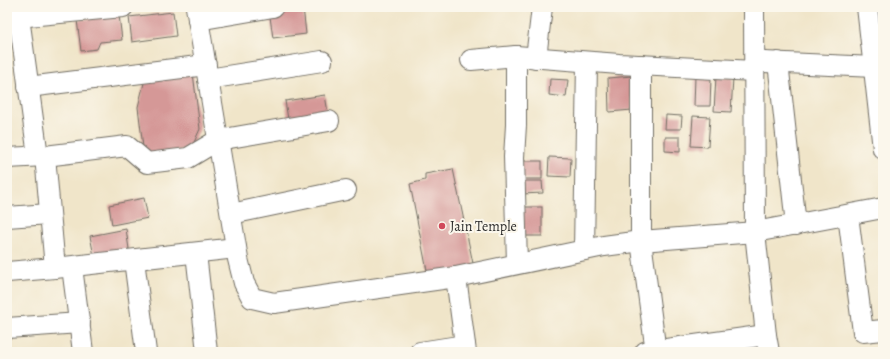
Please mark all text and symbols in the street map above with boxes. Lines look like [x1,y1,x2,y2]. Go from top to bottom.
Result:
place label: Jain Temple [450,217,517,236]
marker: Jain Temple [437,221,447,231]

